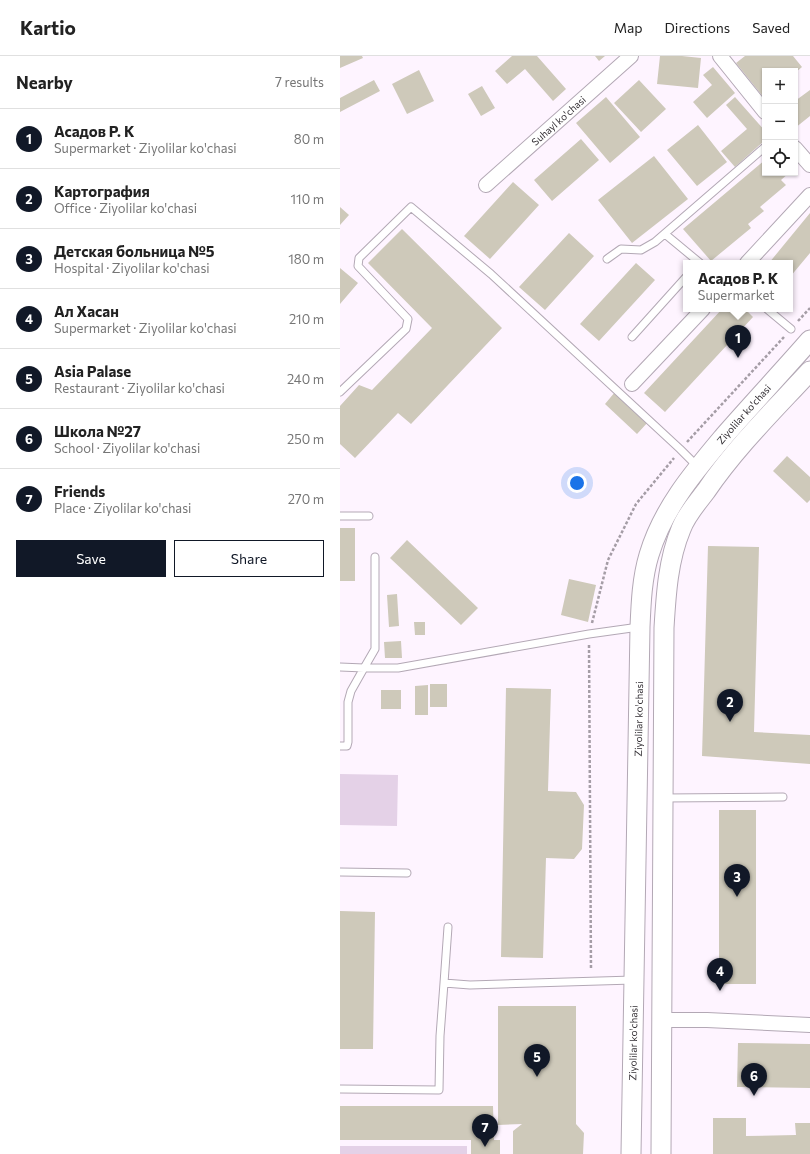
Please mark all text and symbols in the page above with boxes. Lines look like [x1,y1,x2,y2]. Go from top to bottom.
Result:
text: Kartio [20,16,76,39]
text: Map [614,19,643,36]
text: Directions [665,19,730,36]
text: Saved [752,19,790,36]
map controls [762,68,798,176]
button: + [762,68,798,104]
text: Nearby [16,72,73,93]
text: 7 results [275,74,324,90]
street label: Suhayl ko'chasi [529,93,588,148]
button: − [762,104,798,140]
text: Асадов Р. К [54,122,134,140]
text: 1 [26,131,32,147]
text: 80 m [294,131,324,147]
text: Supermarket · Ziyolilar ko'chasi [54,140,237,156]
button: locate [762,140,798,176]
text: Картография [54,182,150,200]
text: 2 [25,191,33,207]
text: 110 m [291,191,324,207]
text: Office · Ziyolilar ko'chasi [54,200,197,216]
text: Детская больница №5 [54,242,215,260]
text: 3 [25,251,33,267]
text: 180 m [288,251,324,267]
text: Hospital · Ziyolilar ko'chasi [54,260,210,276]
popup [683,260,793,312]
text: Асадов Р. К [698,269,778,287]
text: Supermarket [698,287,775,303]
text: Ал Хасан [54,302,119,320]
text: 4 [25,311,33,327]
text: 210 m [289,311,324,327]
text: Supermarket · Ziyolilar ko'chasi [54,320,237,336]
pin: 1 [725,325,751,358]
text: Asia Palase [54,362,131,380]
text: 5 [25,371,33,387]
text: 240 m [287,371,324,387]
text: Restaurant · Ziyolilar ko'chasi [54,380,225,396]
street label: Ziyolilar ko'chasi [714,382,773,446]
text: Школа №27 [54,422,141,440]
text: 6 [25,431,33,447]
text: 250 m [287,431,324,447]
text: School · Ziyolilar ko'chasi [54,440,200,456]
your location [567,473,587,493]
text: Friends [54,482,105,500]
text: 7 [25,491,33,507]
text: 270 m [288,491,324,507]
text: Place · Ziyolilar ko'chasi [54,500,191,516]
button: Save [16,540,166,577]
button: Share [174,540,324,577]
street label: Ziyolilar ko'chasi [632,681,645,757]
pin: 2 [717,689,743,722]
pin: 3 [724,864,750,897]
pin: 4 [707,958,733,991]
street label: Ziyolilar ko'chasi [626,1005,640,1081]
pin: 5 [524,1044,550,1077]
pin: 6 [741,1063,767,1096]
pin: 7 [472,1114,498,1147]

